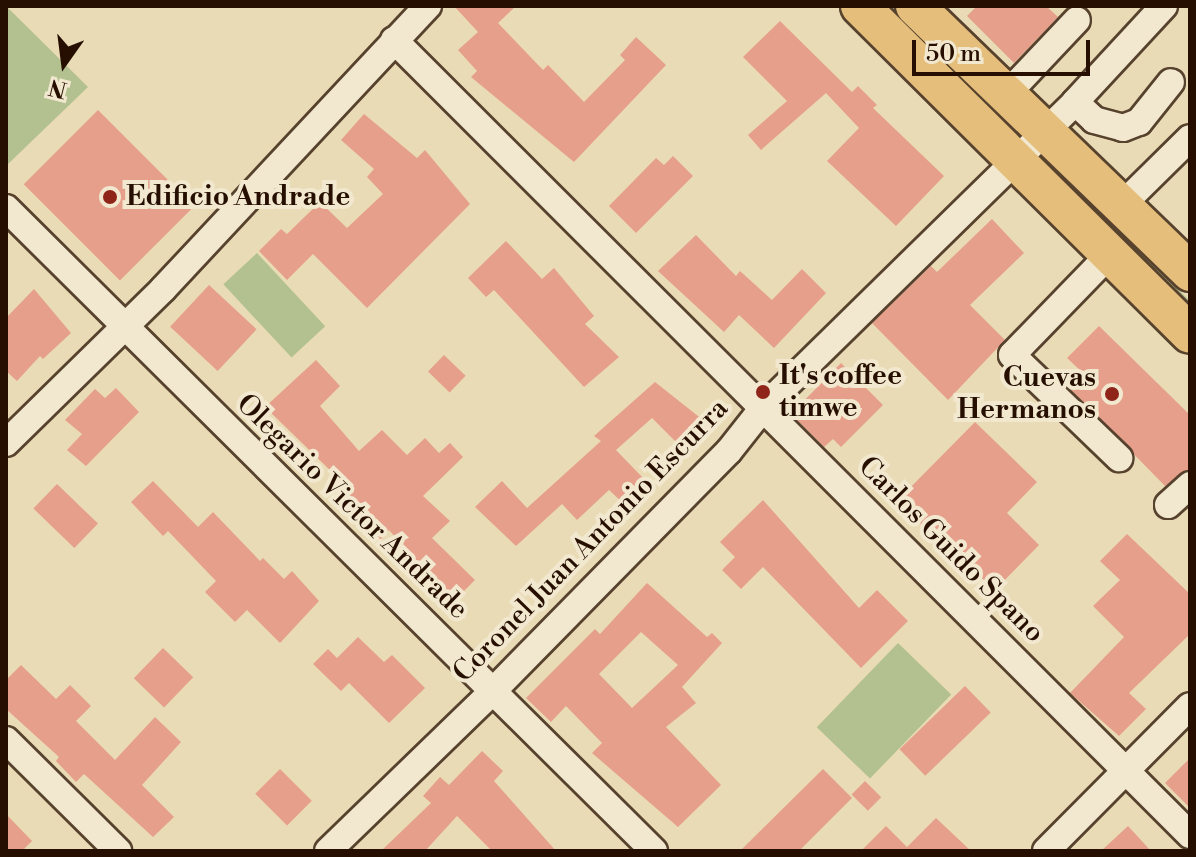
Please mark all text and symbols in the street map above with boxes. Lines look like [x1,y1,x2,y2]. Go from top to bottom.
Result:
north arrow [24,24,104,104]
scale bar [916,24,1094,74]
text: 50 m [926,39,981,69]
text: N [46,73,70,103]
place label: Edificio Andrade [126,180,350,214]
marker: Edificio Andrade [101,188,119,206]
place label: It's coffee timwe [779,359,902,425]
place label: Cuevas Hermanos [957,361,1096,427]
marker: It's coffee timwe [754,383,772,401]
marker: Cuevas Hermanos [1103,385,1121,403]
street label: Olegario Victor Andrade [229,387,475,627]
street label: Coronel Juan Antonio Escurra [447,392,735,690]
street label: Carlos Guido Spano [851,450,1051,650]

